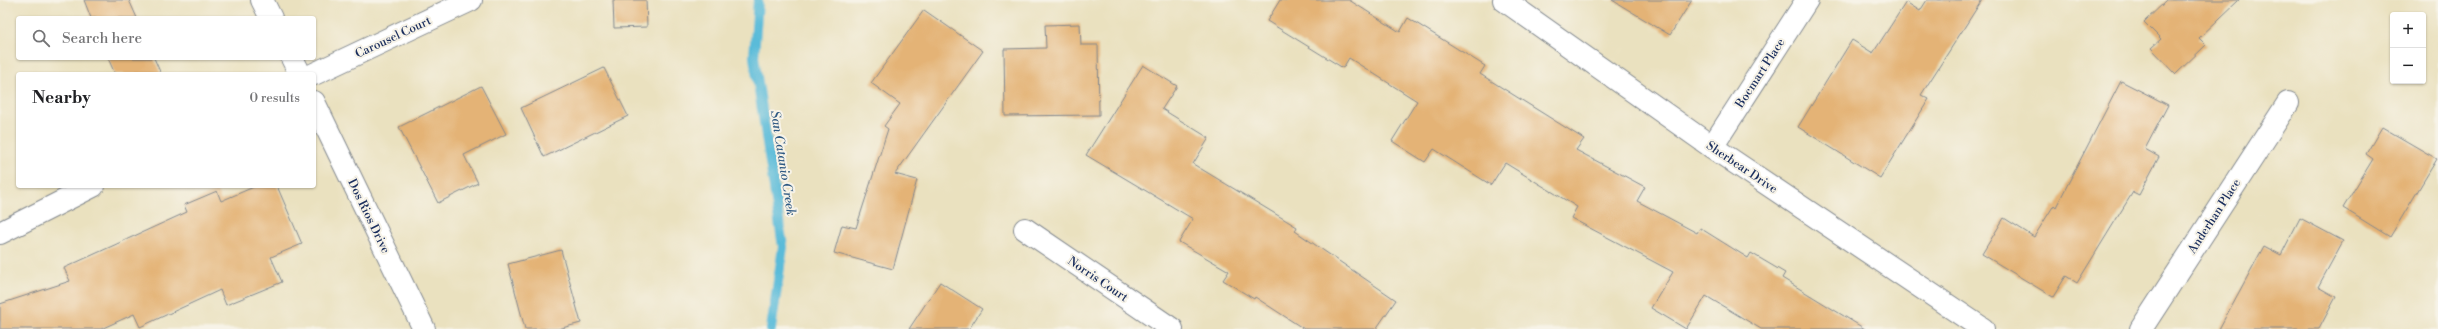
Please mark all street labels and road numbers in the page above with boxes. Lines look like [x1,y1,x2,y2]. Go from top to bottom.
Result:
street label: Carousel Court [353,13,434,62]
street label: Bocmart Place [1732,36,1789,112]
street label: Sherbear Drive [1703,138,1780,197]
street label: Dos Rios Drive [344,176,393,256]
street label: Anderhan Place [2184,176,2244,257]
street label: Norris Court [1065,254,1131,306]

